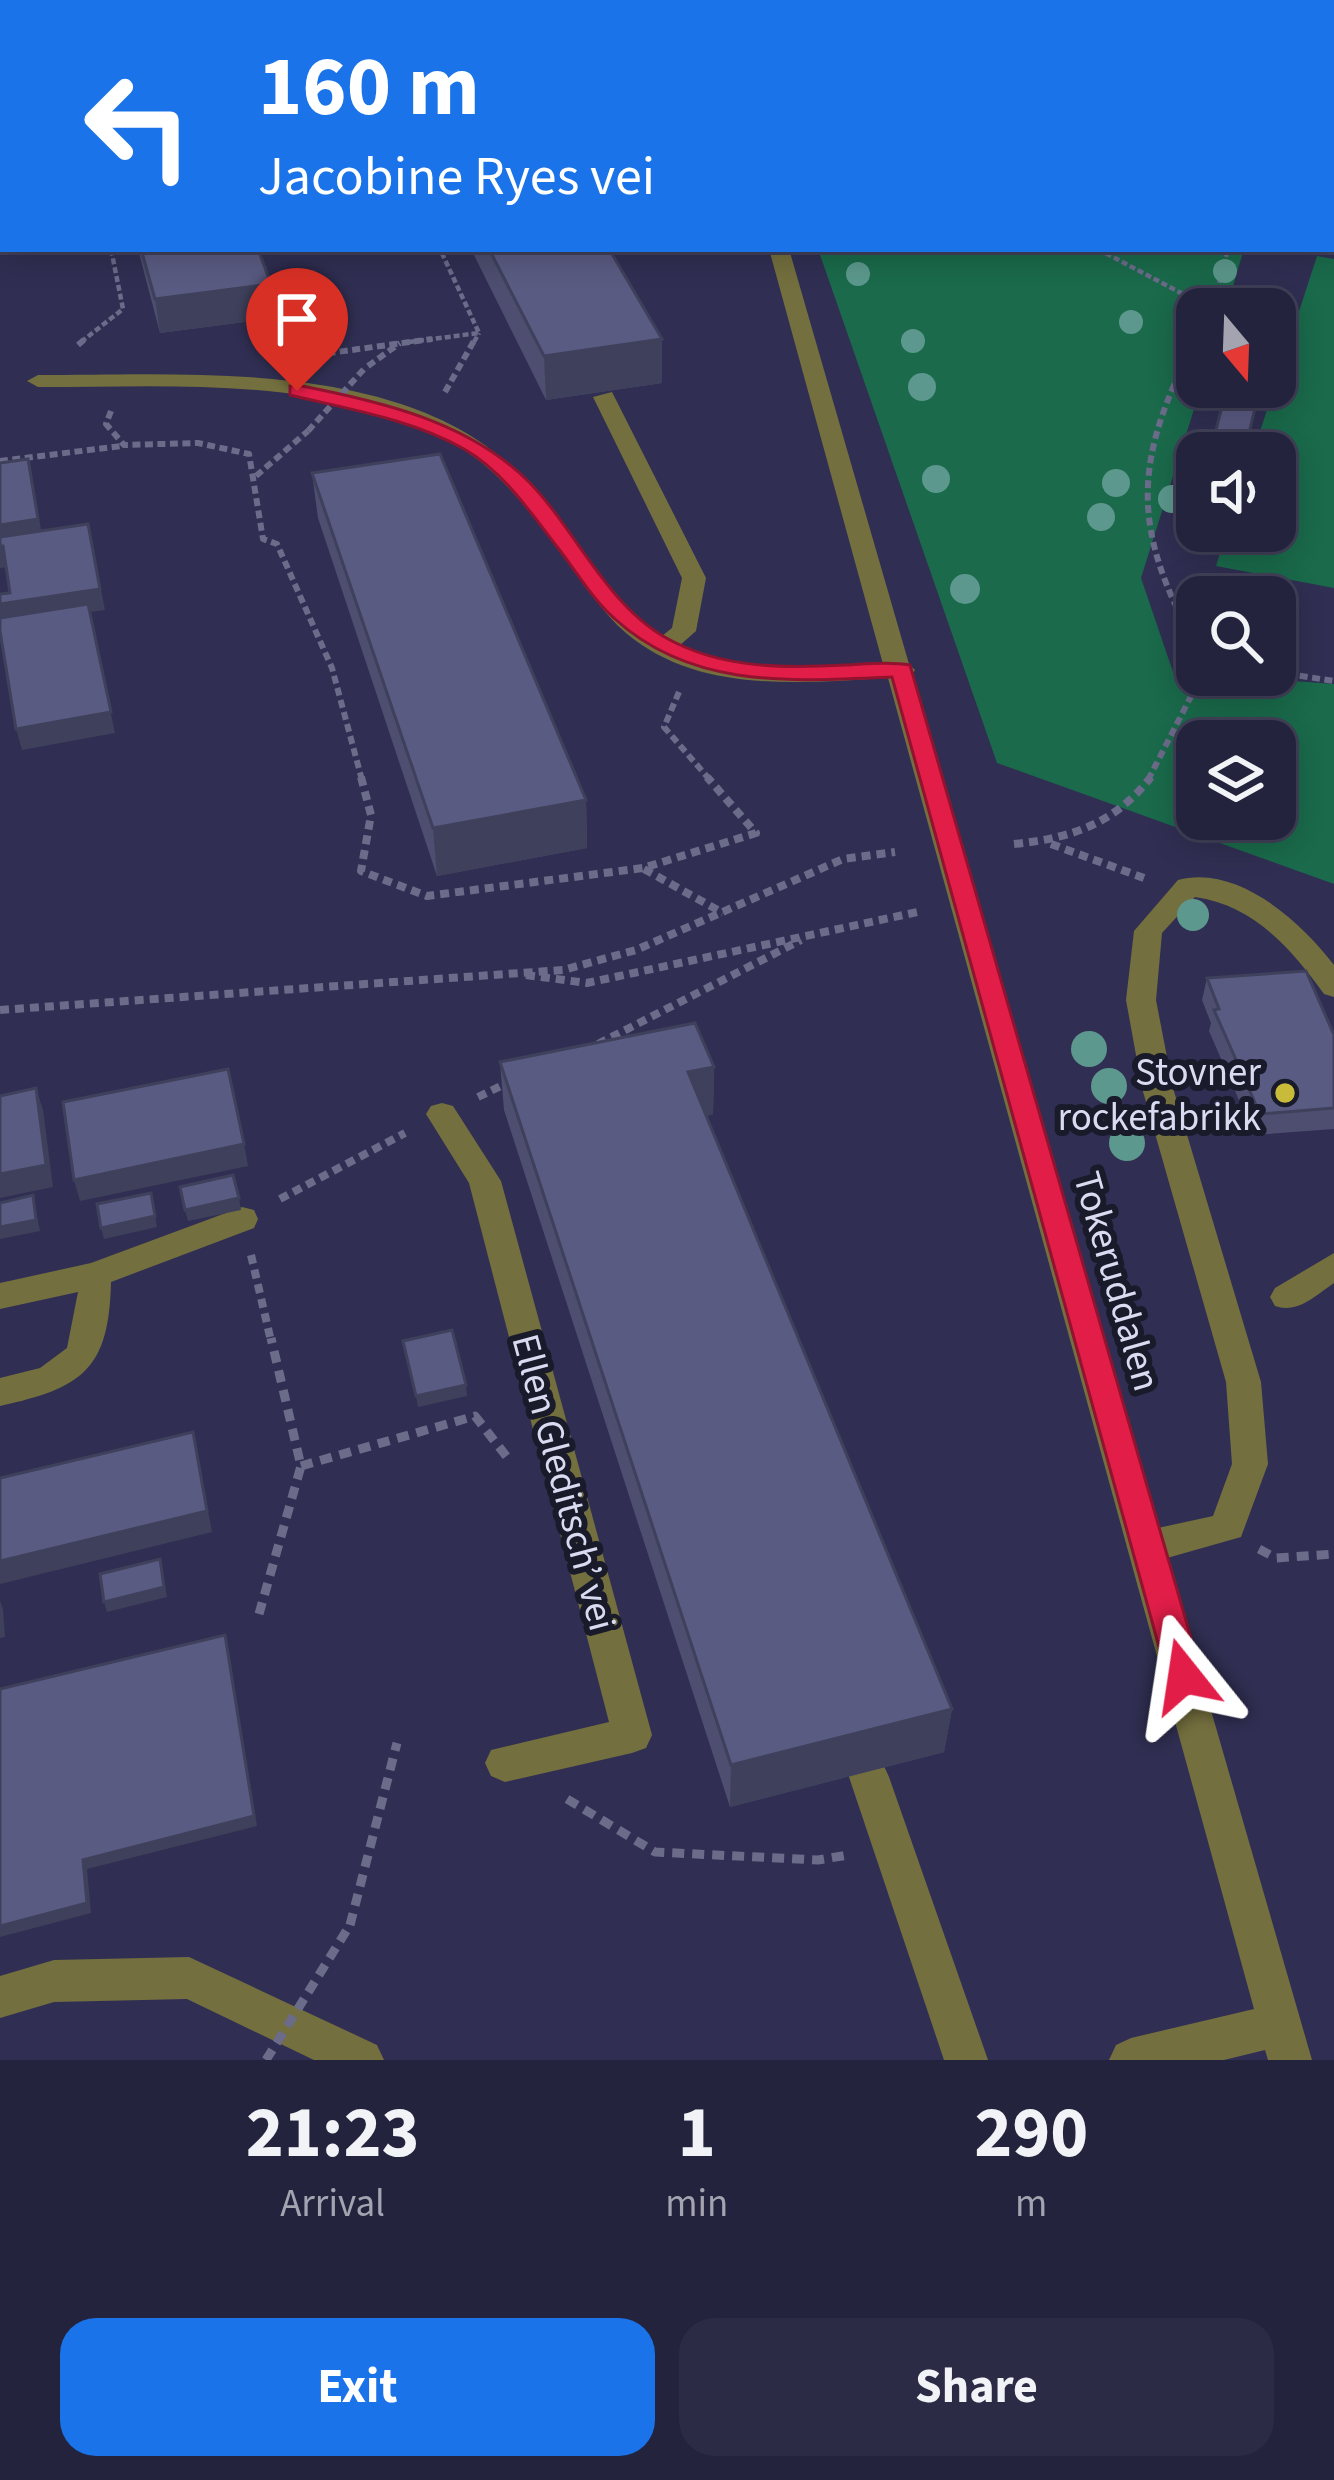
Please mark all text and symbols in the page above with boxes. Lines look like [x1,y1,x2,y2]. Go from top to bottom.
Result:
text: 160 m [258,28,480,148]
icon: left [60,48,216,204]
text: Jacobine Ryes vei [258,139,655,216]
pin [246,268,348,391]
icon: arrive [264,286,330,352]
north arrow [1176,288,1296,408]
map controls [1176,288,1296,840]
button: sound [1176,432,1296,552]
button: search [1176,576,1296,696]
button: layers [1176,720,1296,840]
place label: Stovner rockefabrikk [1058,1045,1261,1146]
marker: Stovner rockefabrikk [1272,1080,1298,1106]
street label: Tokeruddalen [1058,1165,1174,1398]
street label: Ellen Gleditsch’ vei [497,1328,630,1637]
position arrow [1121,1613,1247,1739]
text: 21:23 [246,2082,419,2185]
text: 1 [678,2082,716,2185]
text: 290 [974,2082,1088,2185]
text: Arrival [280,2176,385,2232]
text: min [665,2176,728,2232]
text: m [1015,2176,1047,2232]
button: Exit [60,2318,655,2456]
button: Share [679,2318,1274,2456]

